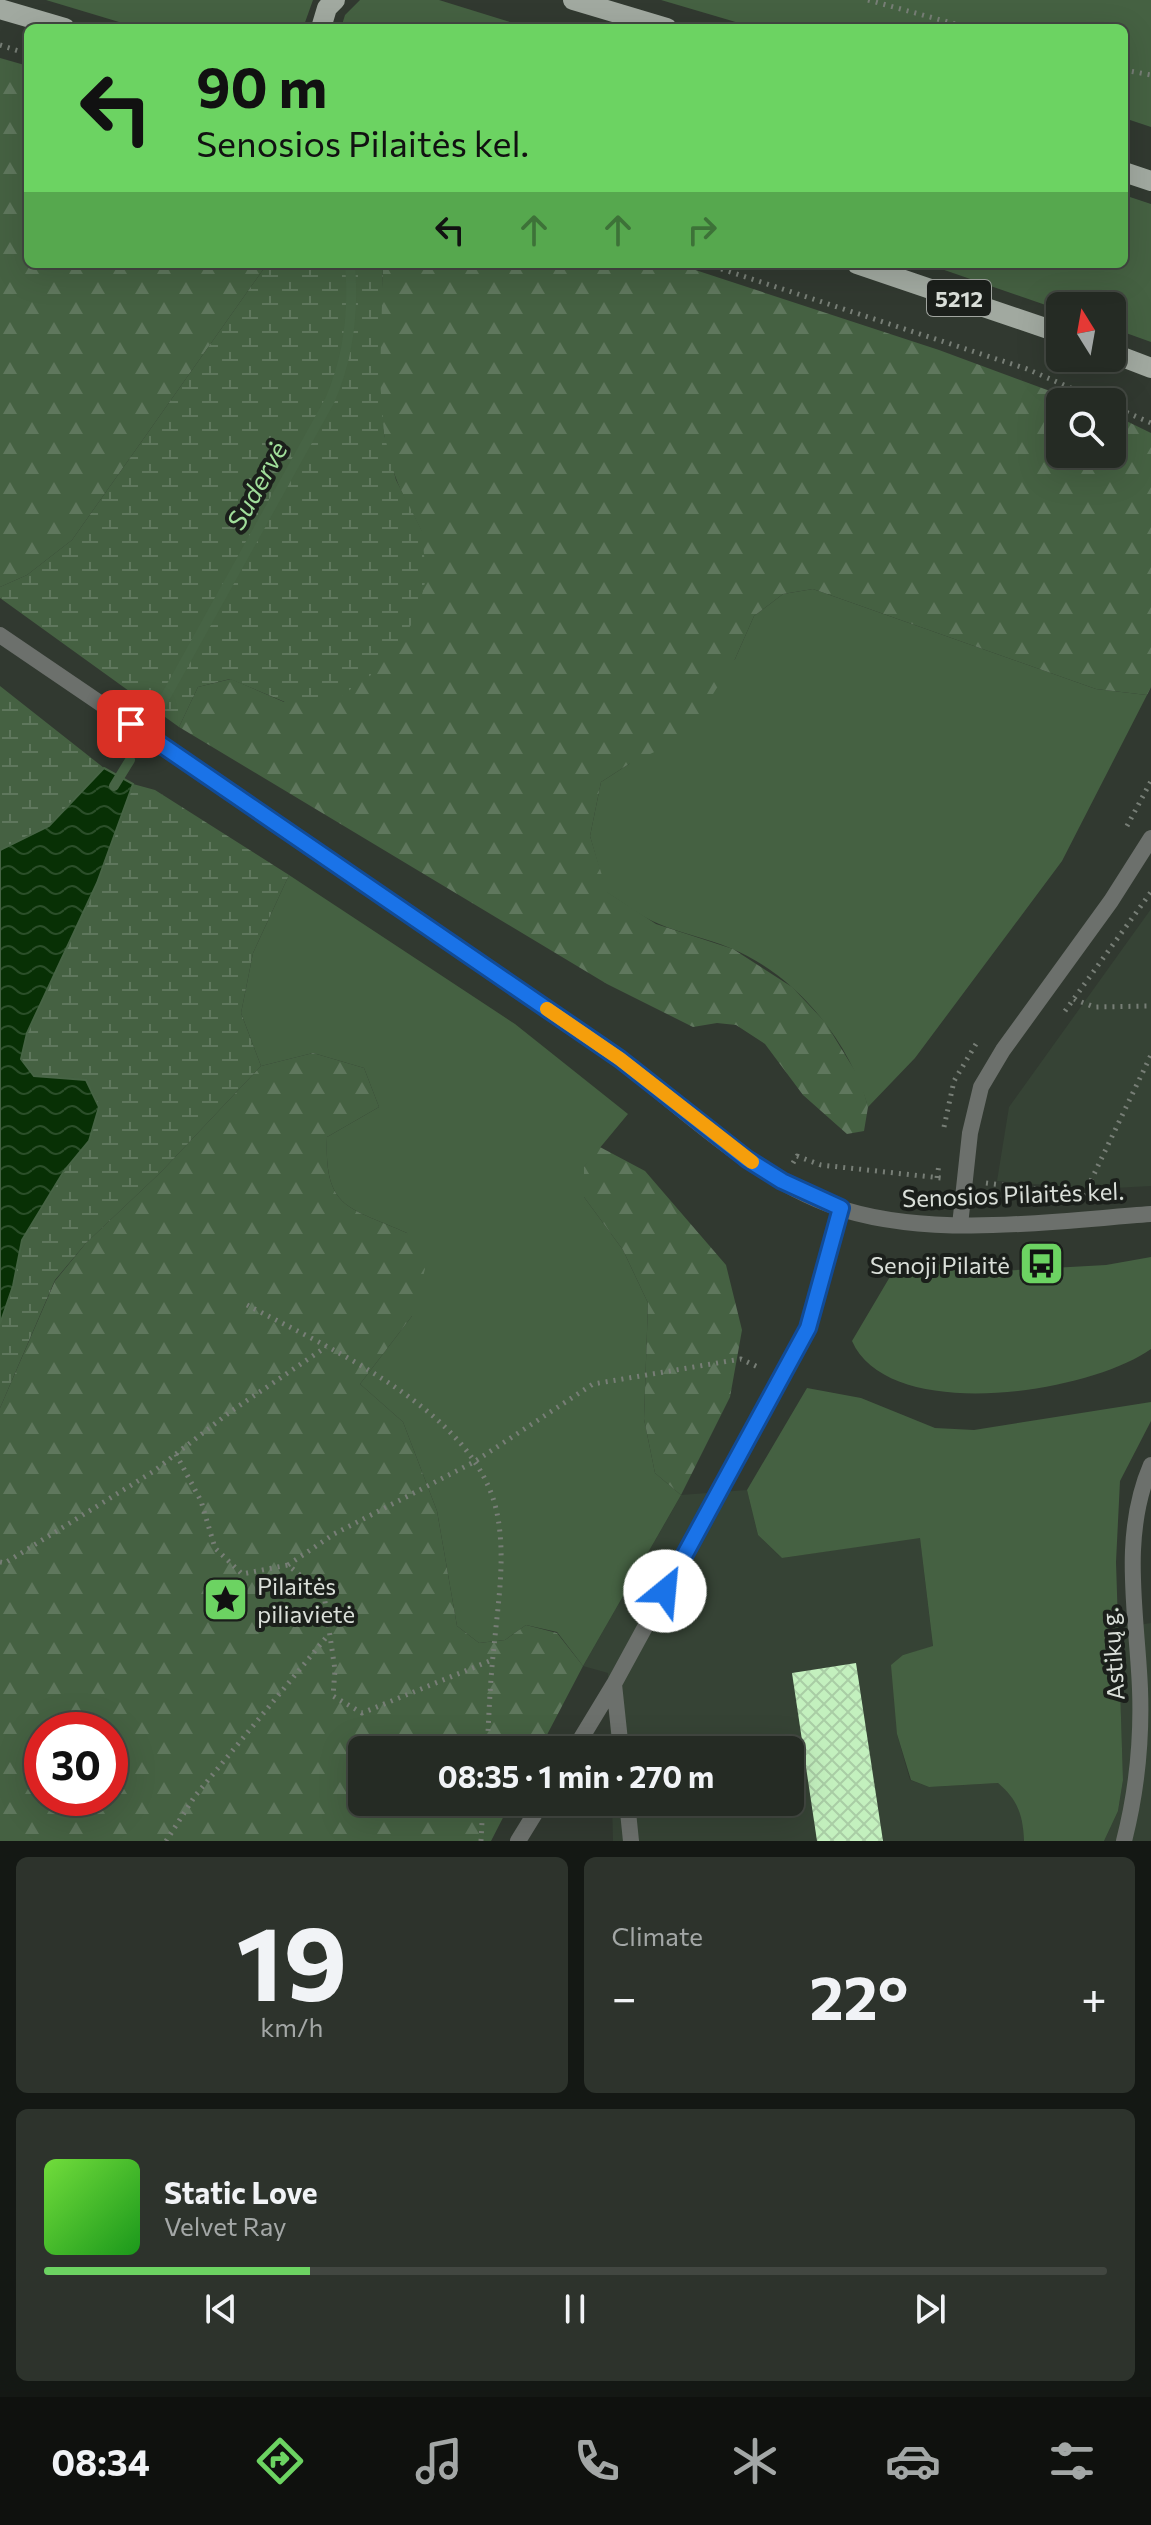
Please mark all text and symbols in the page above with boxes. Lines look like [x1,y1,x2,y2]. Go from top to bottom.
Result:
text: 90 m [196,51,327,120]
icon: left [64,56,168,160]
text: Senosios Pilaitės kel. [196,120,529,164]
icon: left [428,208,472,252]
icon: ahead [512,208,556,252]
icon: ahead [596,208,640,252]
icon: right [680,208,724,252]
road number: 5212 [927,280,991,316]
north arrow [1046,292,1126,372]
map controls [1046,292,1126,468]
button: search [1046,388,1126,468]
water label: Sudervė [219,435,293,534]
pin [97,690,165,758]
icon: arrive [109,702,153,746]
street label: Senosios Pilaitės kel. [902,1176,1124,1212]
bus stop icon: Senoji Pilaitė [1017,1240,1065,1288]
place label: Senoji Pilaitė [870,1250,1010,1279]
position arrow [623,1549,707,1633]
place label: Pilaitės piliavietė [257,1571,355,1628]
place icon: Pilaitės piliavietė [202,1575,250,1623]
street label: Astikų g. [1094,1607,1130,1701]
speed limit sign: 30 [24,1712,128,1816]
text: 08:35 · 1 min · 270 m [438,1757,714,1794]
text: 19 [236,1895,347,2022]
text: Climate [612,1920,703,1951]
text: 22° [809,1959,908,2032]
text: − [612,1969,637,2023]
text: + [1081,1969,1107,2023]
text: km/h [260,2011,323,2042]
text: Static Love [164,2173,318,2210]
text: Velvet Ray [164,2210,287,2241]
icon: previous [199,2287,243,2331]
icon: pause [553,2287,597,2331]
icon: next [908,2287,952,2331]
icon: directions [252,2433,308,2489]
icon: music [411,2433,467,2489]
icon: phone [569,2433,625,2489]
icon: climate [727,2433,783,2489]
icon: car [885,2433,941,2489]
icon: filters [1044,2433,1100,2489]
text: 08:34 [51,2439,150,2483]

